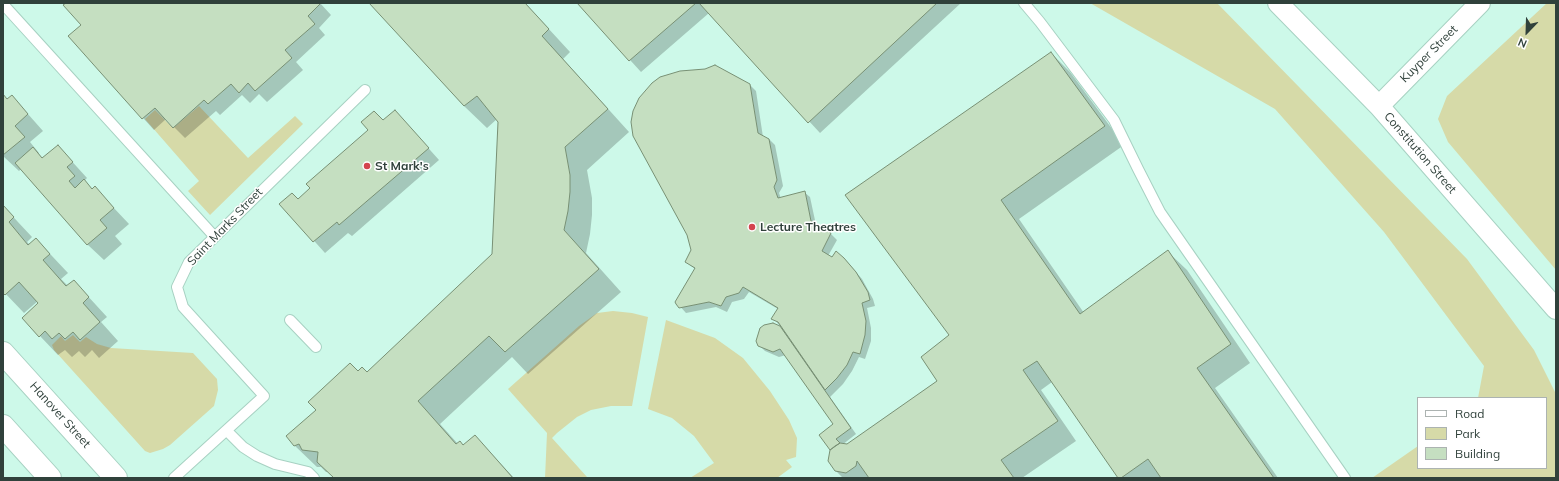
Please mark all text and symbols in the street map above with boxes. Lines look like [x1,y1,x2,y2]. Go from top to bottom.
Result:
north arrow [1507,12,1547,52]
street label: Kuyper Street [1397,22,1461,86]
text: N [1516,35,1529,51]
street label: Constitution Street [1381,109,1459,197]
place label: St Mark's [375,159,429,173]
marker: St Mark's [362,161,372,171]
street label: Saint Marks Street [184,185,266,269]
place label: Lecture Theatres [760,220,856,234]
marker: Lecture Theatres [747,222,757,232]
street label: Hanover Street [27,379,93,451]
legend [1417,397,1547,469]
text: Road [1455,406,1484,421]
text: Park [1455,426,1480,441]
text: Building [1455,446,1500,461]

